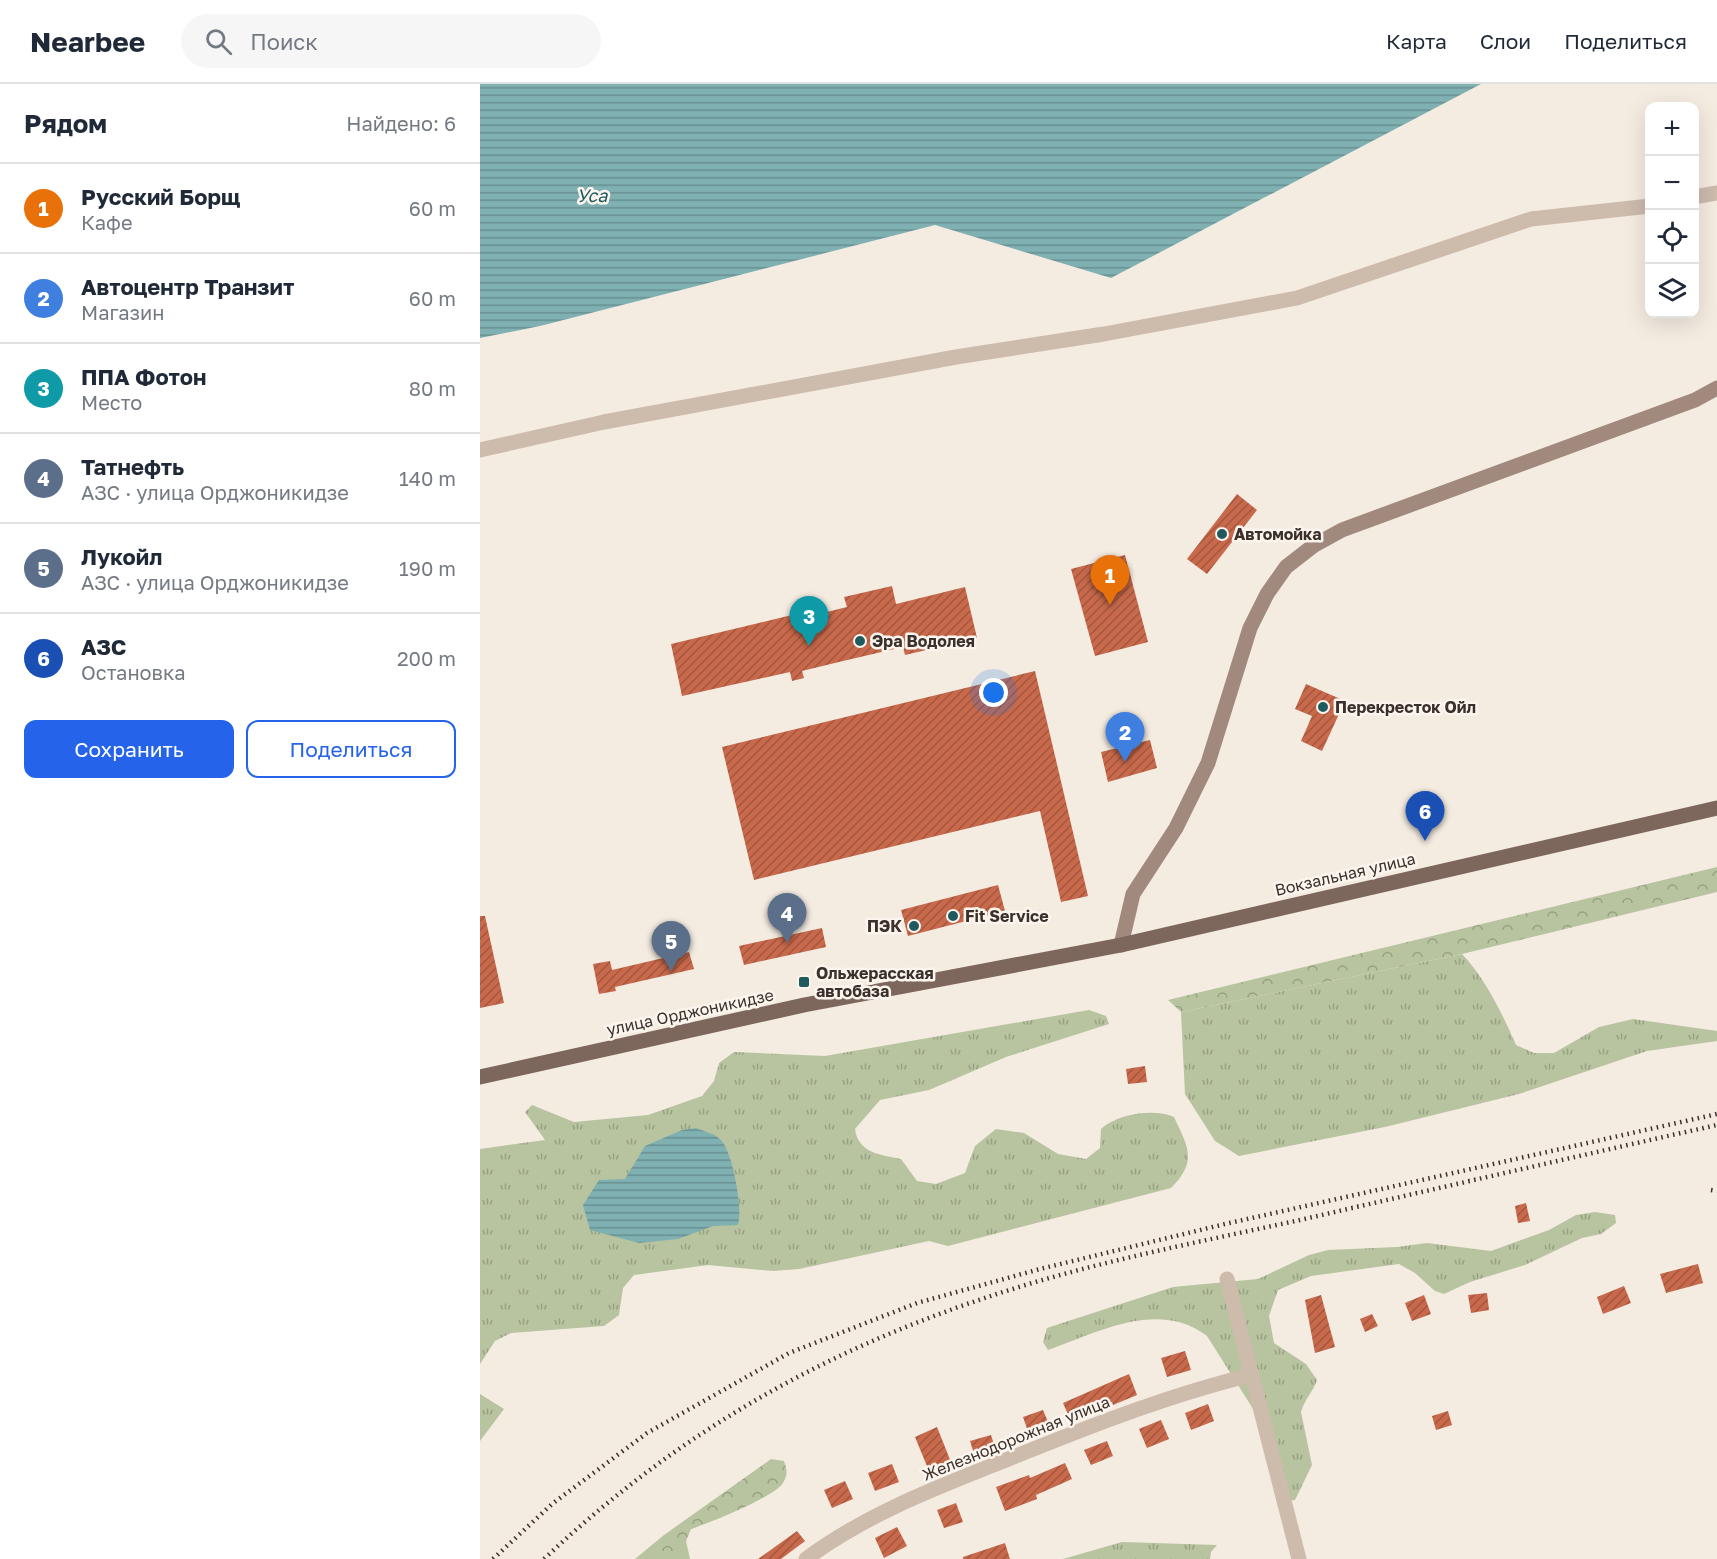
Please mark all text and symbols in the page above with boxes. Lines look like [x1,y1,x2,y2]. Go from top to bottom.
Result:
search box [181,14,601,68]
text: Nearbee [30,25,145,58]
icon: search [202,25,235,58]
text: Поиск [250,28,318,55]
text: Карта [1386,28,1447,54]
text: Слои [1480,28,1531,54]
text: Поделиться [1564,28,1687,54]
map controls [1645,102,1699,318]
button: + [1645,102,1699,156]
text: Рядом [24,108,107,139]
text: Найдено: 6 [346,111,456,135]
button: − [1645,156,1699,210]
text: Русский Борщ [81,183,240,210]
water label: Уса [577,184,608,206]
text: 1 [38,196,49,220]
text: 60 m [409,196,456,220]
text: Кафе [81,210,133,234]
button: locate [1645,210,1699,264]
button: layers [1645,264,1699,318]
text: Автоцентр Транзит [81,273,294,300]
text: 2 [37,286,50,310]
text: 60 m [409,286,456,310]
text: Магазин [81,300,165,324]
text: ППА Фотон [81,363,206,390]
text: 3 [37,376,50,400]
text: 80 m [409,376,456,400]
text: Место [81,390,142,414]
text: Татнефть [81,453,184,480]
text: 4 [37,466,50,490]
text: 140 m [399,466,456,490]
text: АЗС · улица Орджоникидзе [81,480,349,504]
place label: Автомойка [1234,524,1322,544]
marker: Автомойка [1215,527,1229,541]
text: Лукойл [81,543,162,570]
text: 5 [37,556,50,580]
text: 190 m [399,556,456,580]
pin: 1 [1090,556,1130,605]
text: АЗС · улица Орджоникидзе [81,570,349,594]
pin: 3 [790,596,828,646]
place label: Эра Водолея [872,631,975,651]
text: АЗС [81,633,126,660]
marker: Эра Водолея [853,634,867,648]
text: 6 [37,646,50,670]
text: 200 m [397,646,456,670]
text: Остановка [81,660,186,684]
your location [979,678,1008,707]
place label: Перекресток Ойл [1335,697,1476,717]
marker: Перекресток Ойл [1316,700,1330,714]
pin: 2 [1106,712,1144,762]
button: Сохранить [24,720,234,778]
button: Поделиться [246,720,456,778]
pin: 6 [1406,792,1444,841]
street label: Вокзальная улица [1273,848,1417,900]
pin: 4 [768,894,806,943]
place label: Fit Service [965,906,1049,926]
marker: Fit Service [946,909,960,923]
place label: ПЭК [867,916,902,936]
marker: ПЭК [907,919,921,933]
pin: 5 [652,922,690,971]
place label: Ольжерасская автобаза [816,963,934,1001]
marker: Ольжерасская автобаза [797,975,811,989]
street label: улица Орджоникидзе [605,985,775,1039]
street label: Железнодорожная улица [919,1391,1113,1485]

